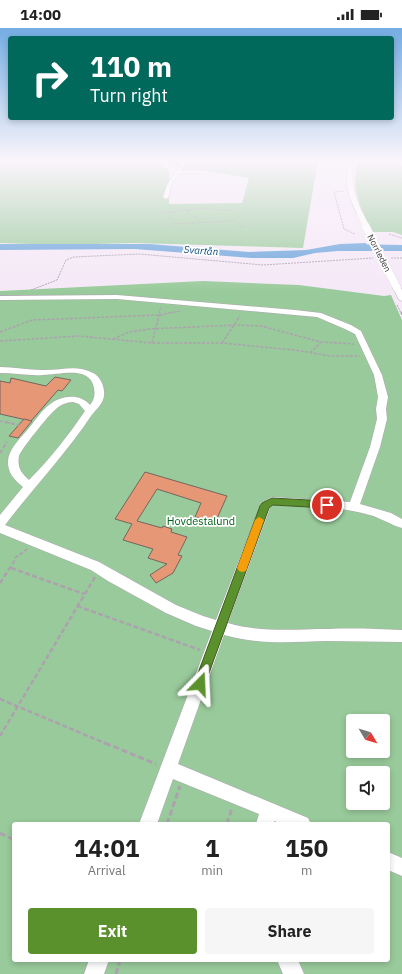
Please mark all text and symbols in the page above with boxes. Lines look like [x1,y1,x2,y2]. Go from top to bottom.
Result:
text: 14:00 [20,5,61,24]
text: 110 m [90,48,172,85]
icon: right [24,52,76,104]
text: Turn right [90,84,168,107]
street label: Norrleden [365,232,394,273]
water label: Svartån [183,243,219,258]
pin [310,488,344,522]
icon: arrive [316,494,338,516]
park label: Hovdestalund [167,514,235,528]
position arrow [179,663,221,705]
north arrow [346,714,390,758]
map controls [346,714,390,810]
button: sound [346,766,390,810]
text: 14:01 [74,832,139,864]
text: 1 [205,832,219,864]
text: 150 [285,832,328,864]
text: Arrival [88,862,126,879]
text: min [201,862,223,879]
text: m [301,862,312,879]
button: Exit [28,908,197,954]
button: Share [205,908,374,954]

